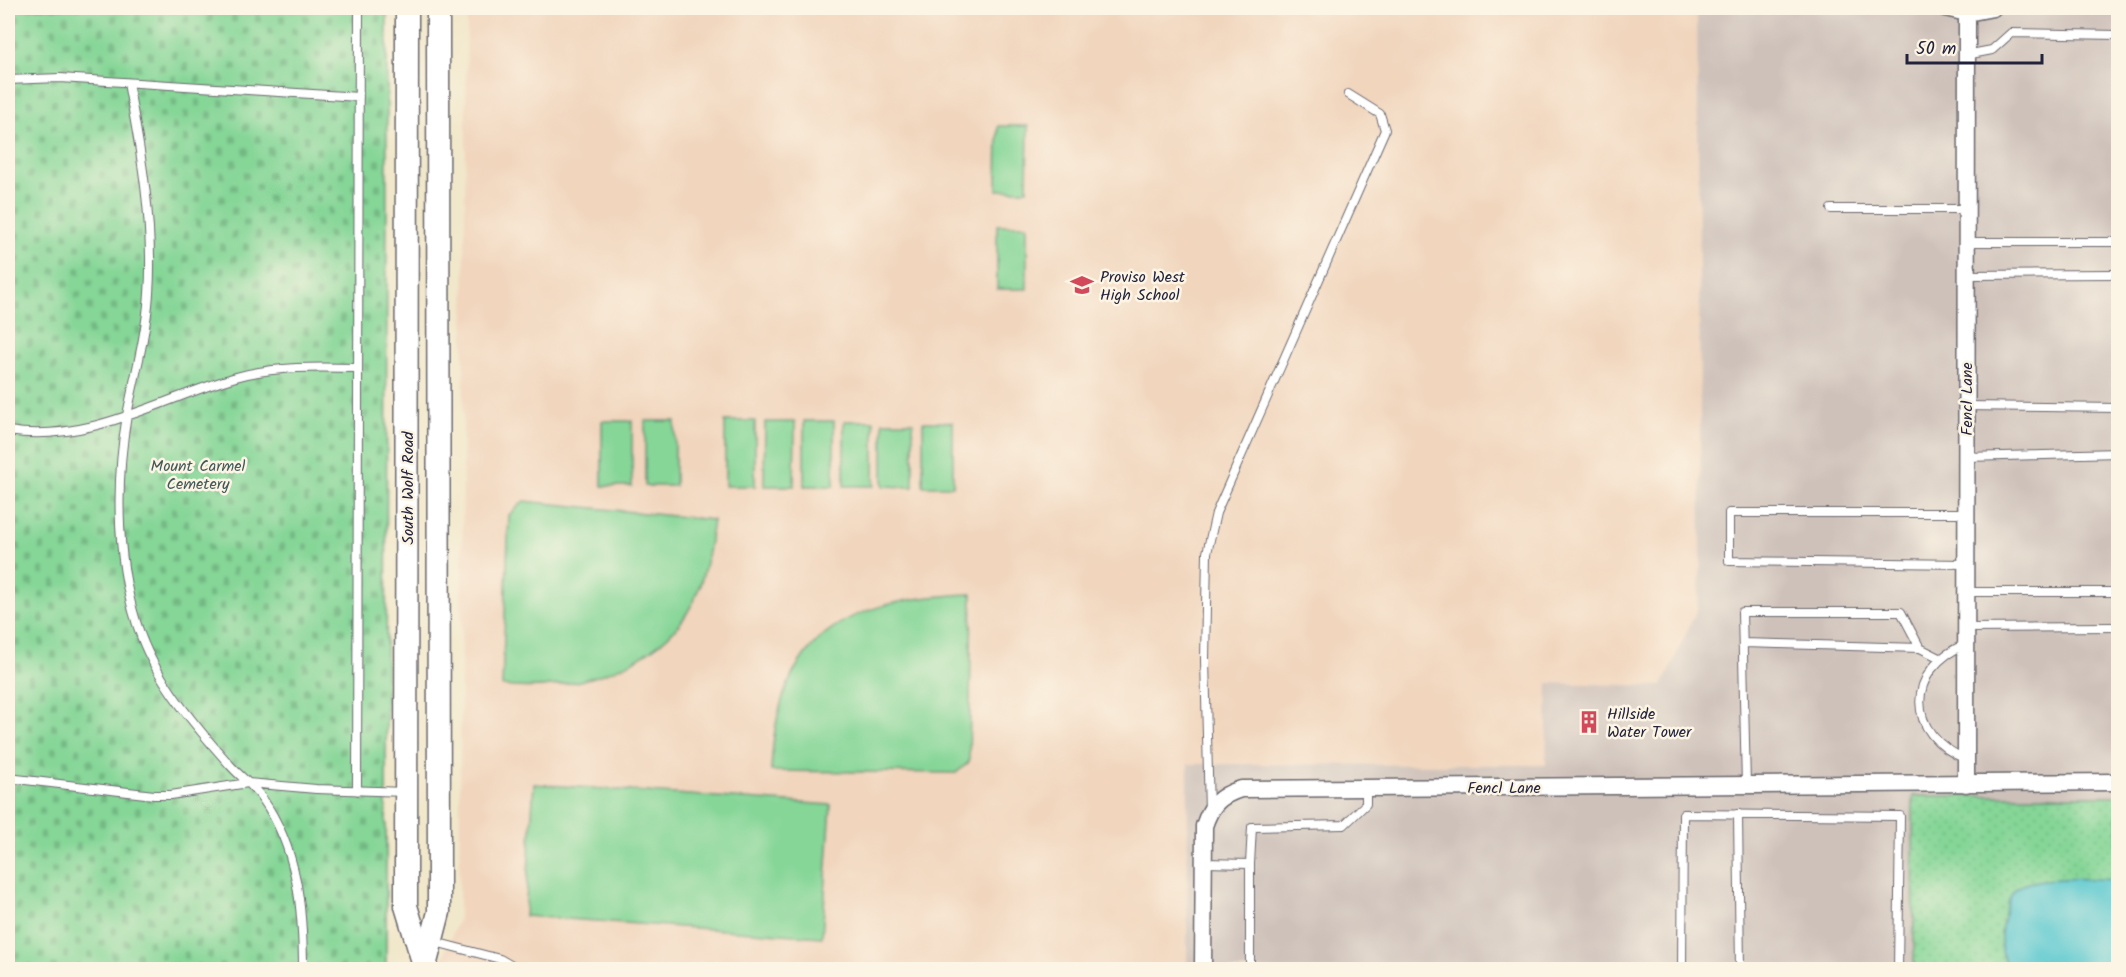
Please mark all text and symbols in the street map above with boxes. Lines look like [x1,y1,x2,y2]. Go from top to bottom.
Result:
scale bar [1907,27,2042,65]
text: 50 m [1916,35,1956,64]
place label: Proviso West High School [1100,265,1186,308]
school or university icon: Proviso West High School [1069,272,1095,298]
street label: Fencl Lane [1955,362,1980,436]
street label: South Wolf Road [396,431,421,544]
park label: Mount Carmel Cemetery [151,454,246,497]
place label: Hillside Water Tower [1607,702,1693,745]
building icon: Hillside Water Tower [1576,709,1602,735]
street label: Fencl Lane [1467,776,1541,801]

